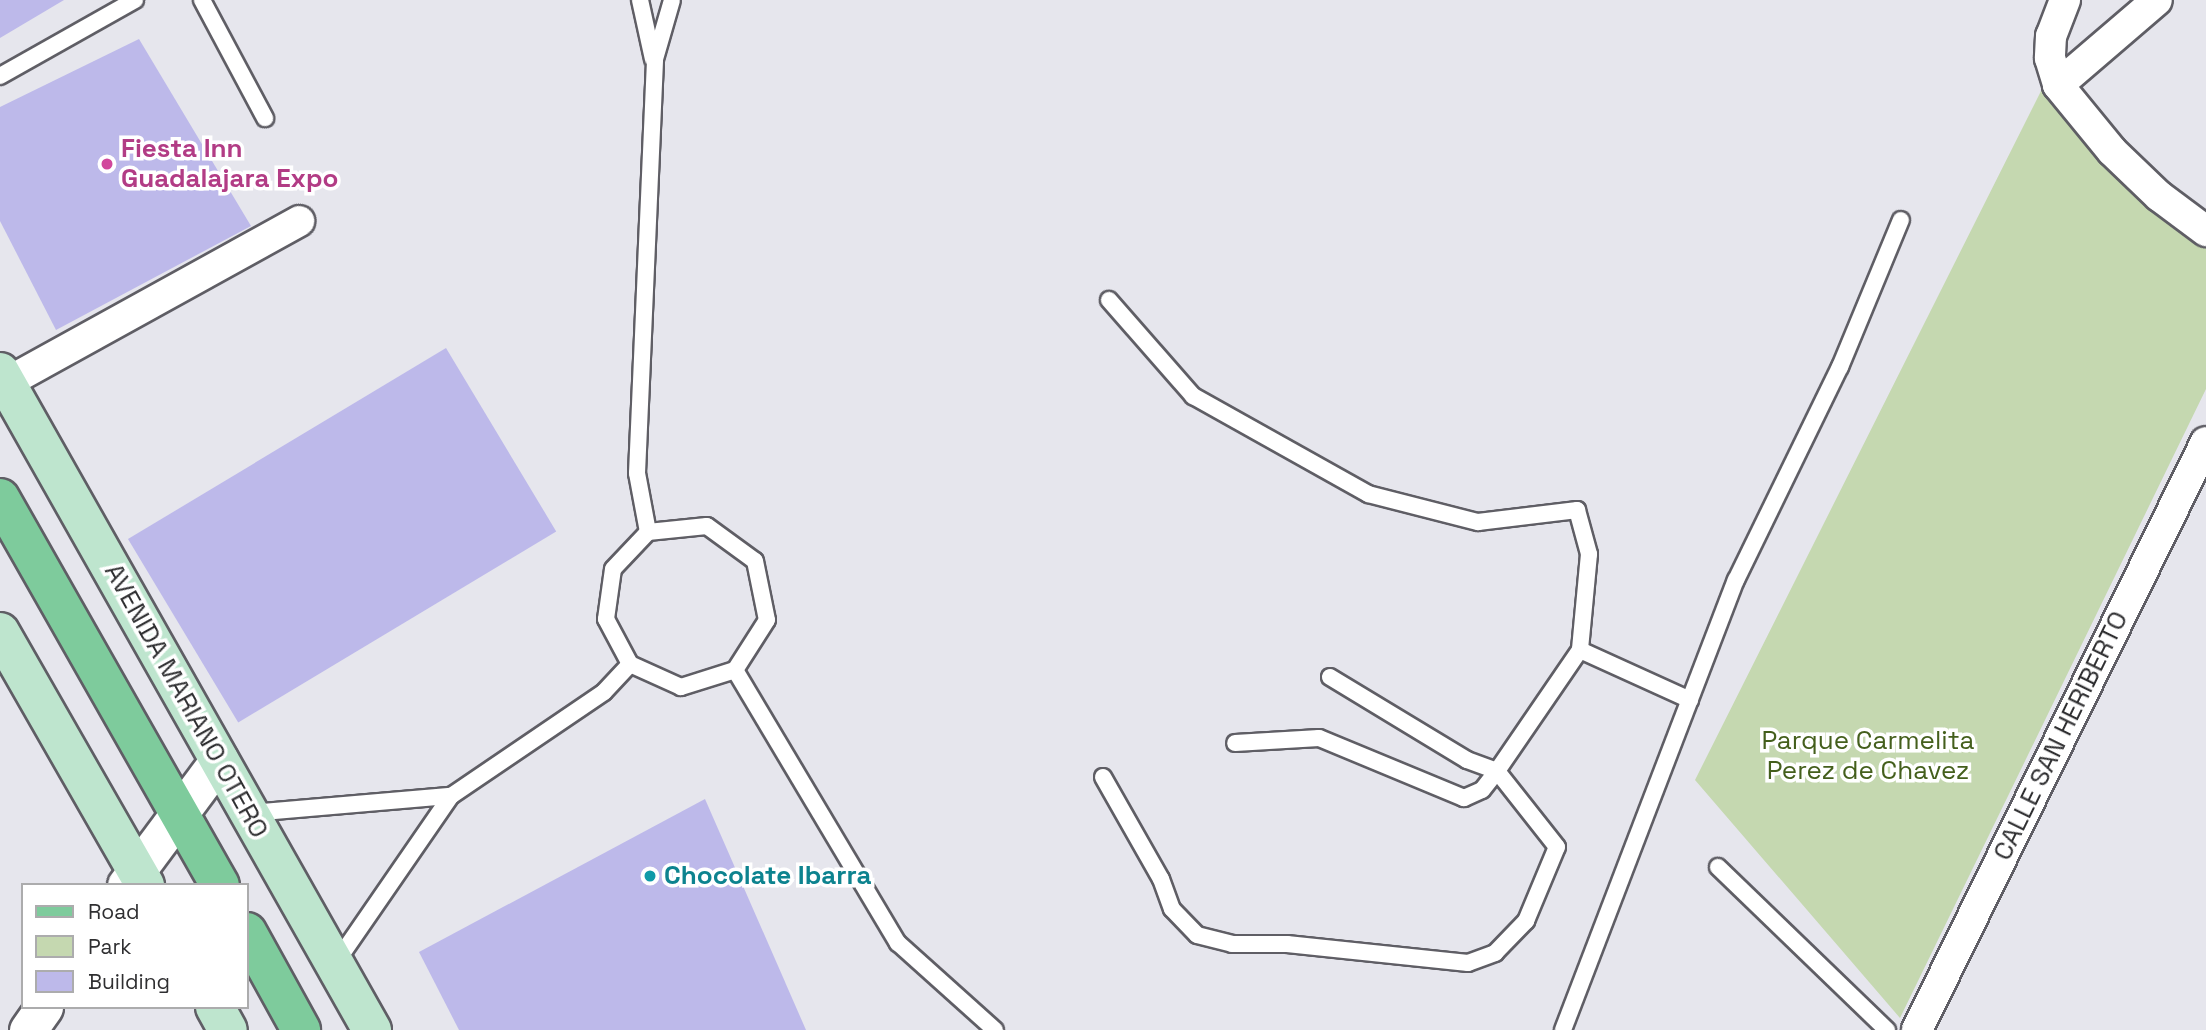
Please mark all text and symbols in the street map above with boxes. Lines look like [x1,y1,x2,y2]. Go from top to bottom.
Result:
place label: Fiesta Inn Guadalajara Expo [121,133,338,194]
marker: Fiesta Inn Guadalajara Expo [99,156,115,172]
street label: AVENIDA MARIANO OTERO [97,558,275,844]
street label: CALLE SAN HERIBERTO [1987,606,2135,866]
park label: Parque Carmelita Perez de Chavez [1761,725,1975,786]
place label: Chocolate Ibarra [664,860,872,892]
marker: Chocolate Ibarra [642,868,658,884]
legend [21,883,248,1009]
text: Road [88,898,140,925]
text: Park [88,933,132,960]
text: Building [88,968,170,995]

